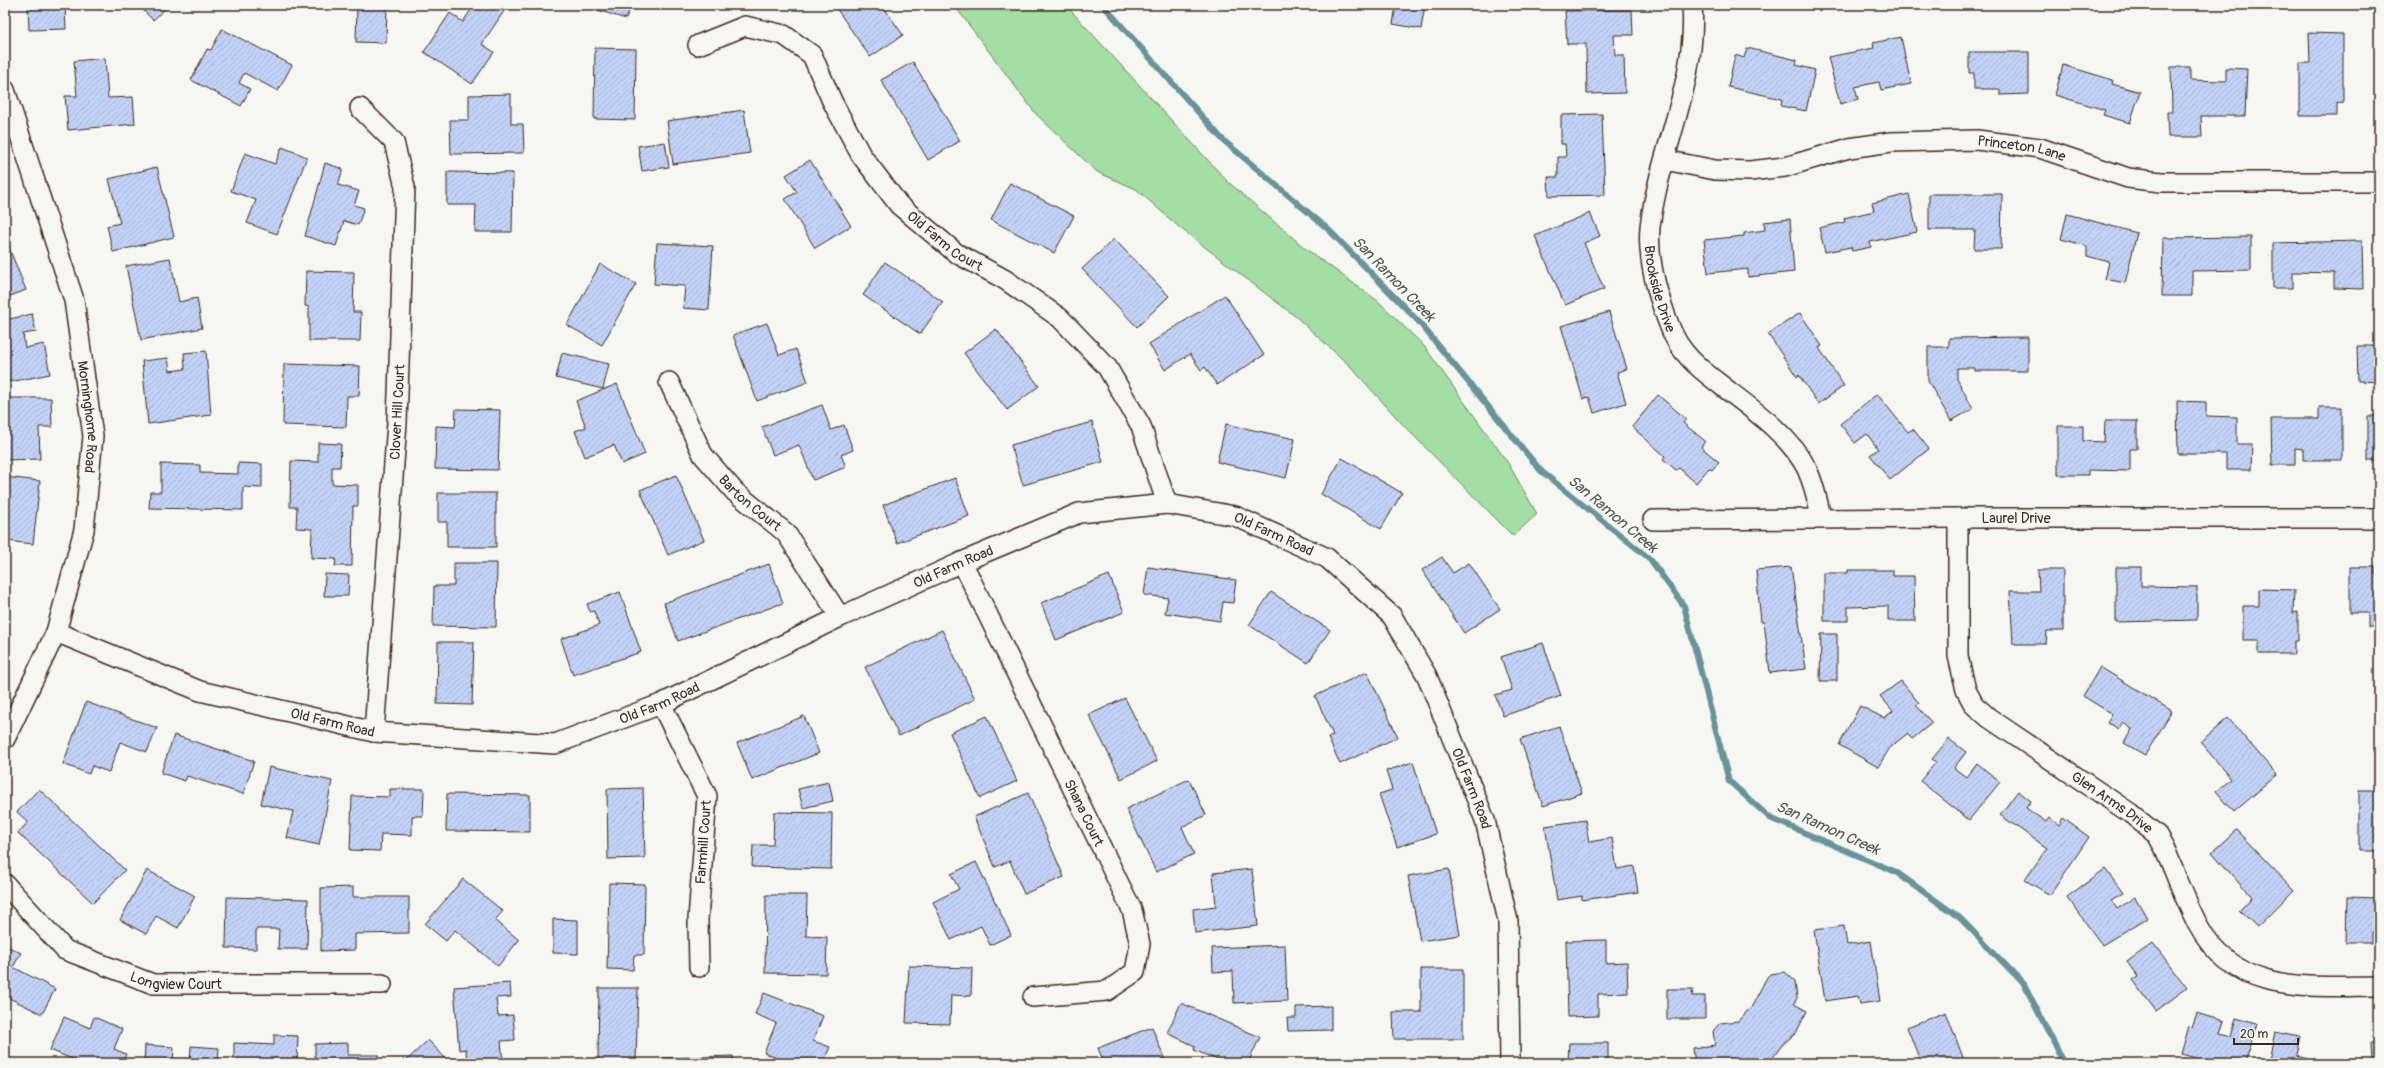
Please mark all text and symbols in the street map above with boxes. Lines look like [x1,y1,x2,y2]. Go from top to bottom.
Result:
street label: Princeton Lane [1977,132,2068,165]
street label: Old Farm Court [903,207,986,275]
water label: San Ramon Creek [1348,233,1440,327]
street label: Brookside Drive [1641,245,1679,335]
street label: Morninghome Road [74,360,101,474]
street label: Clover Hill Court [387,363,409,460]
water label: San Ramon Creek [1564,471,1663,558]
street label: Barton Court [715,472,785,535]
street label: Old Farm Road [1231,509,1316,560]
street label: Laurel Drive [1981,510,2051,527]
street label: Old Farm Road [911,542,996,592]
street label: Old Farm Road [617,678,703,728]
street label: Old Farm Road [289,705,376,741]
street label: Old Farm Road [1448,745,1495,831]
street label: Glen Arms Drive [2068,768,2156,837]
street label: Shana Court [1061,777,1108,849]
water label: San Ramon Creek [1773,797,1884,860]
street label: Farmhill Court [692,799,715,885]
street label: Longview Court [128,968,222,993]
scale bar [2234,1020,2298,1046]
text: 20 m [2240,1027,2269,1042]

